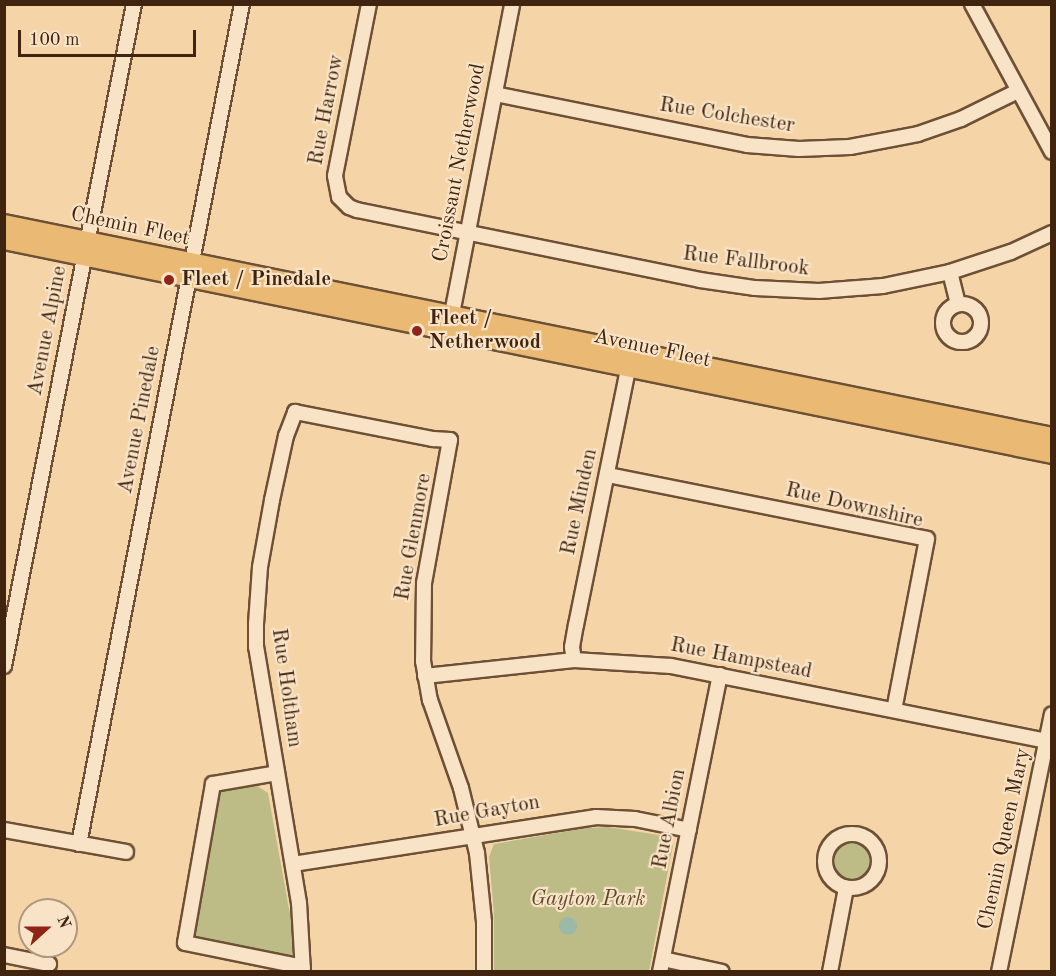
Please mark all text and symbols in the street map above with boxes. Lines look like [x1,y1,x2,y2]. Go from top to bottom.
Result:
scale bar [21,18,200,56]
text: 100 m [29,31,80,49]
street label: Rue Harrow [304,52,350,168]
street label: Croissant Netherwood [428,62,492,264]
street label: Rue Colchester [657,93,797,139]
street label: Chemin Fleet [68,202,192,252]
street label: Rue Fallbrook [681,242,811,282]
street label: Avenue Alpine [23,264,73,398]
place label: Fleet / Pinedale [181,267,331,293]
marker: Fleet / Pinedale [162,273,176,287]
place label: Fleet / Netherwood [429,306,541,356]
marker: Fleet / Netherwood [410,324,424,338]
street label: Avenue Fleet [591,324,713,374]
street label: Avenue Pinedale [113,344,167,496]
street label: Rue Minden [556,446,604,558]
street label: Rue Glenmore [390,471,438,603]
street label: Rue Downshire [783,478,925,534]
street label: Rue Holtham [265,627,307,749]
street label: Rue Hampstead [668,633,814,685]
street label: Chemin Queen Mary [973,746,1037,932]
street label: Rue Albion [648,767,692,871]
street label: Rue Gayton [432,790,542,834]
park label: Gayton Park [530,887,646,913]
north arrow [18,898,78,958]
text: N [53,914,73,931]

